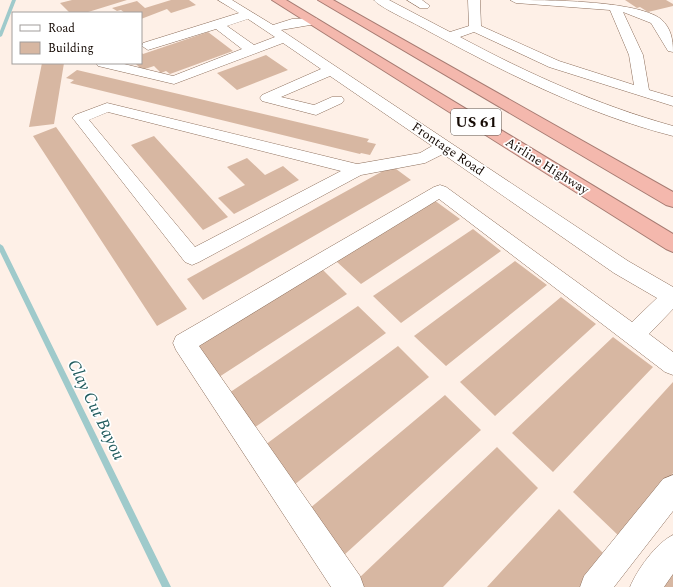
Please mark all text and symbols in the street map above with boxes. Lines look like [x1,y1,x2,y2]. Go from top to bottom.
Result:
legend [12,12,142,64]
text: Road [48,19,75,38]
text: Building [48,39,94,58]
road number: US 61 [451,109,501,135]
street label: Frontage Road [408,117,488,181]
street label: Airline Highway [501,132,593,200]
water label: Clay Cut Bayou [60,355,132,465]

